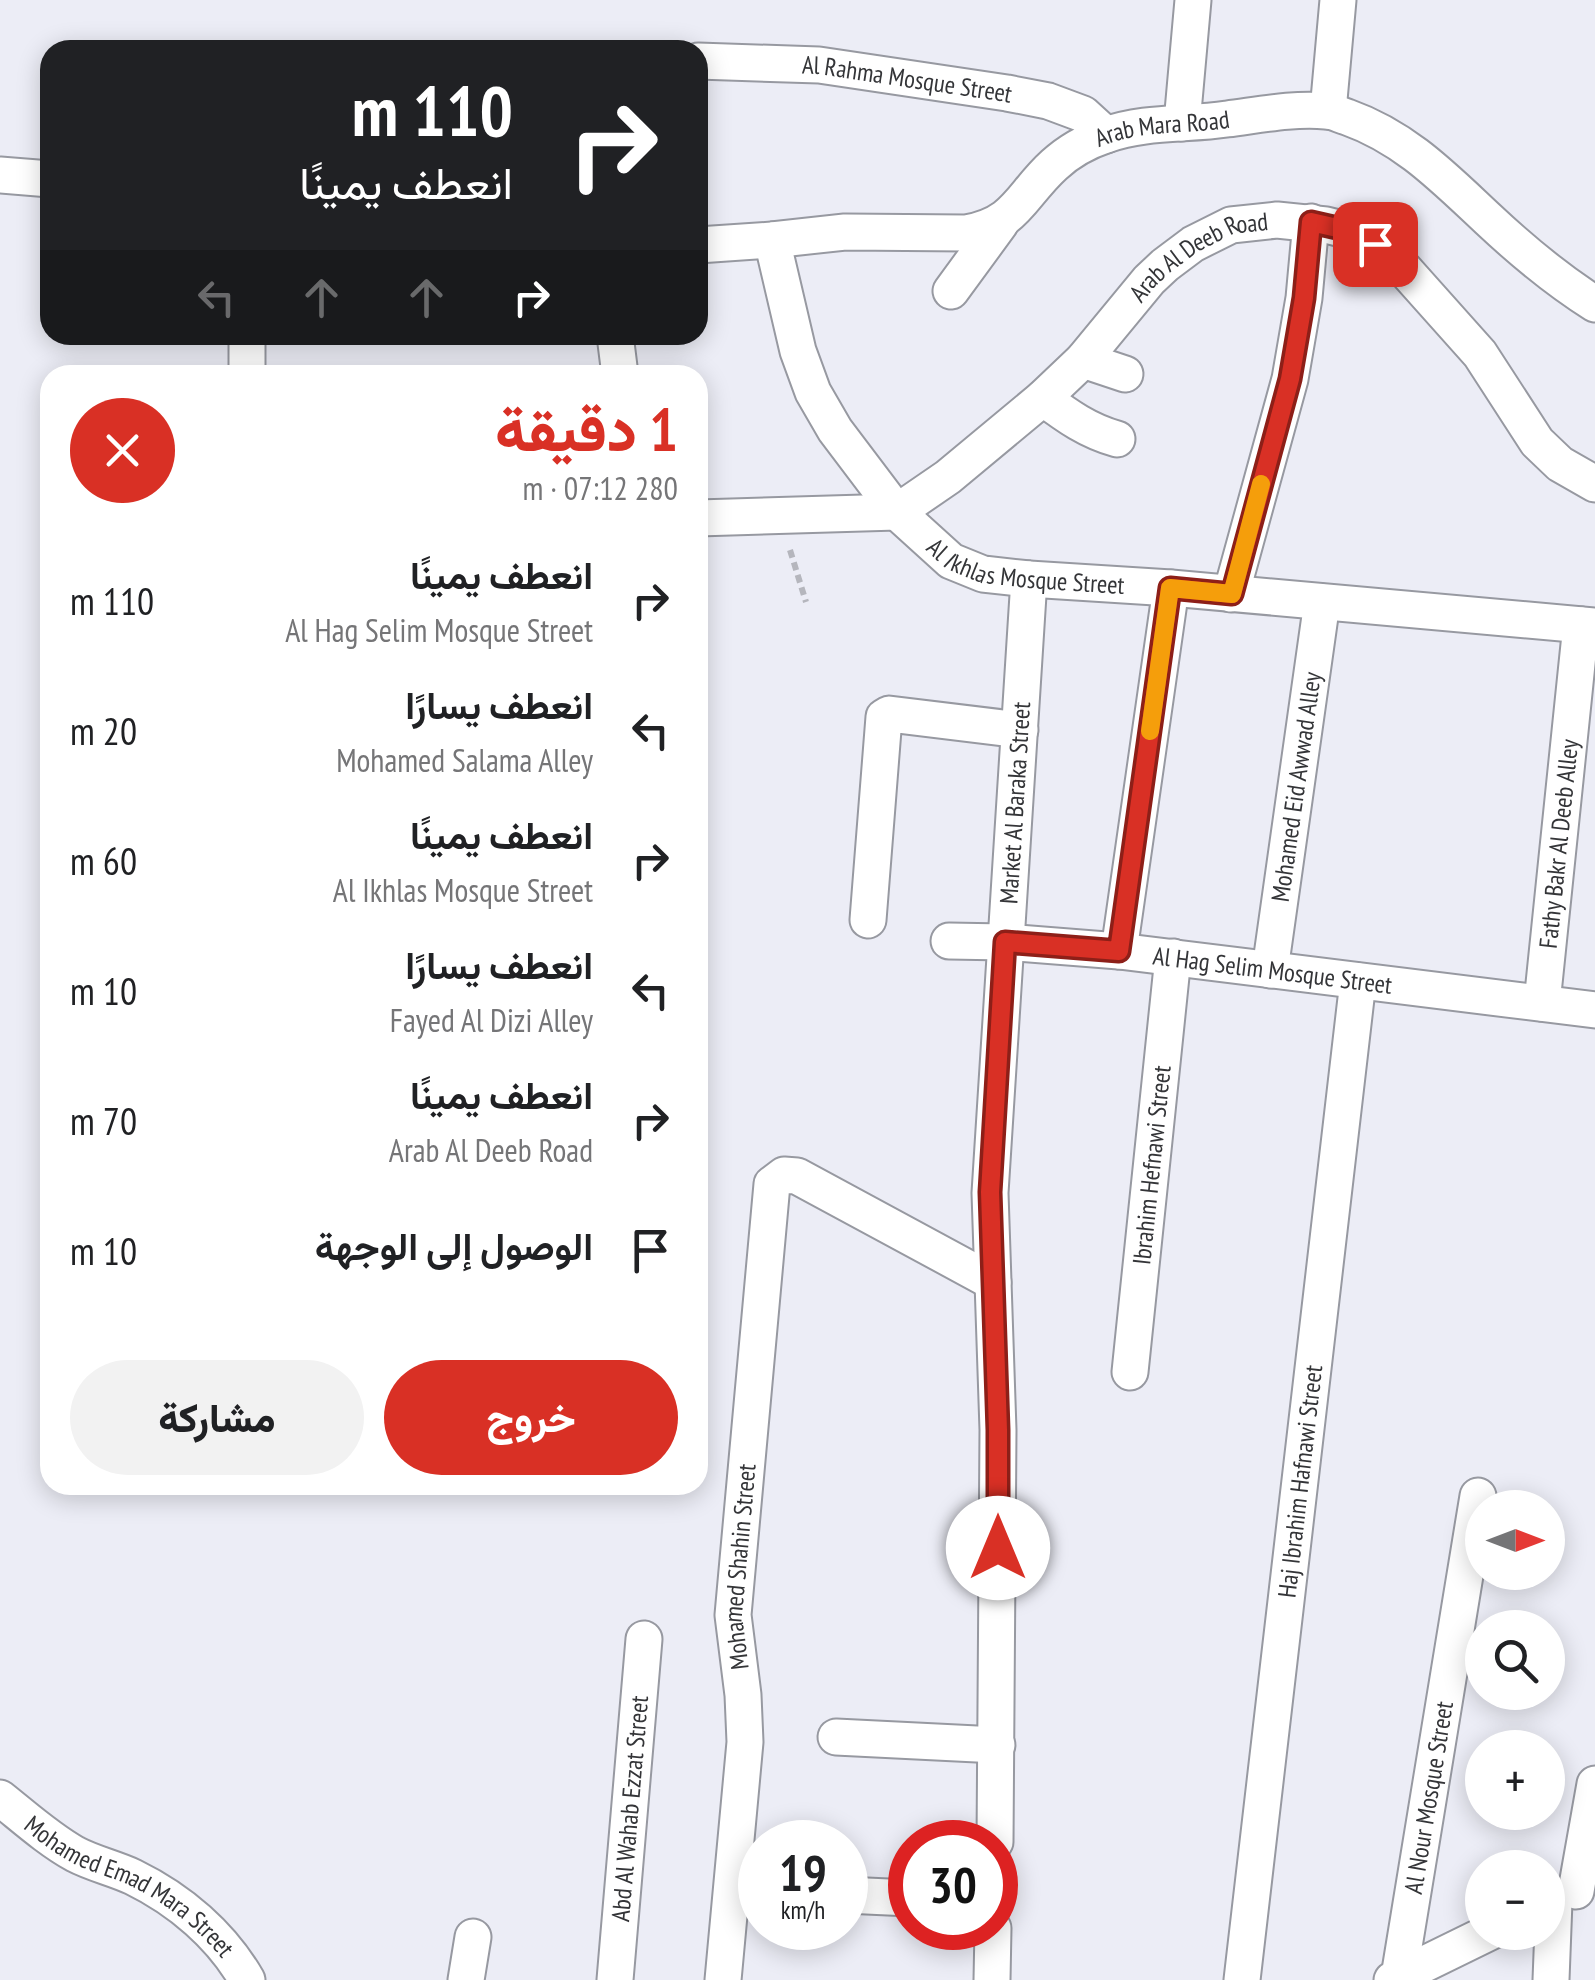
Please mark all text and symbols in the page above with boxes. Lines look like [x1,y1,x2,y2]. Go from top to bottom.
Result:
street label: Al Rahma Mosque Street [801,48,1015,110]
text: 110 m [352,65,513,155]
icon: right [548,80,678,210]
street label: Arab Mara Road [1090,103,1231,154]
text: انعطف يمينًا [299,153,513,211]
pin [1333,202,1418,287]
street label: Arab Al Deeb Road [1122,205,1270,308]
icon: arrive [1348,217,1403,272]
icon: left [189,270,244,325]
icon: ahead [294,270,349,325]
icon: ahead [399,270,454,325]
icon: right [504,270,559,325]
text: 1 دقيقة [495,390,678,468]
button: close [70,398,175,503]
text: 280 m · 07:12 [523,467,678,509]
street label: Al Ikhlas Mosque Street [920,531,1126,601]
text: انعطف يمينًا [410,550,593,599]
icon: right [623,573,678,628]
text: 110 m [70,576,154,625]
text: Al Hag Selim Mosque Street [285,609,593,651]
street label: Mohamed Eid Awwad Alley [1264,669,1328,904]
text: انعطف يسارًا [405,680,593,729]
street label: Market Al Baraka Street [992,701,1037,905]
icon: left [623,703,678,758]
text: 20 m [70,706,137,755]
street label: Fathy Bakr Al Deeb Alley [1532,737,1585,950]
text: Mohamed Salama Alley [336,739,593,781]
text: انعطف يمينًا [410,810,593,859]
icon: right [623,833,678,888]
text: 60 m [70,836,137,885]
text: Al Ikhlas Mosque Street [333,869,593,911]
street label: Al Hag Selim Mosque Street [1151,939,1394,1001]
text: انعطف يسارًا [405,940,593,989]
icon: left [623,963,678,1018]
text: 10 m [70,966,137,1015]
text: Fayed Al Dizi Alley [390,999,593,1041]
street label: Ibrahim Hefnawi Street [1125,1064,1178,1266]
text: انعطف يمينًا [410,1070,593,1119]
icon: right [623,1093,678,1148]
text: 70 m [70,1096,137,1145]
text: Arab Al Deeb Road [389,1129,593,1171]
text: الوصول إلى الوجهة [315,1221,593,1270]
icon: arrive [623,1223,678,1278]
text: 10 m [70,1226,137,1275]
button: مشاركة [70,1360,364,1475]
button: خروج [384,1360,678,1475]
street label: Haj Ibrahim Hafnawi Street [1271,1363,1329,1599]
street label: Mohamed Shahin Street [716,1462,763,1672]
north arrow [1465,1490,1565,1590]
map controls [1465,1490,1565,1950]
position arrow [946,1496,1050,1600]
button: search [1465,1610,1565,1710]
street label: Abd Al Wahab Ezzat Street [604,1694,655,1923]
street label: Al Nour Mosque Street [1397,1699,1460,1896]
button: + [1465,1730,1565,1830]
street label: Mohamed Emad Mara Street [18,1808,242,1963]
speed limit sign: 30 [888,1820,1018,1950]
text: 19 [779,1840,827,1905]
button: − [1465,1850,1565,1950]
text: km/h [781,1894,825,1926]

